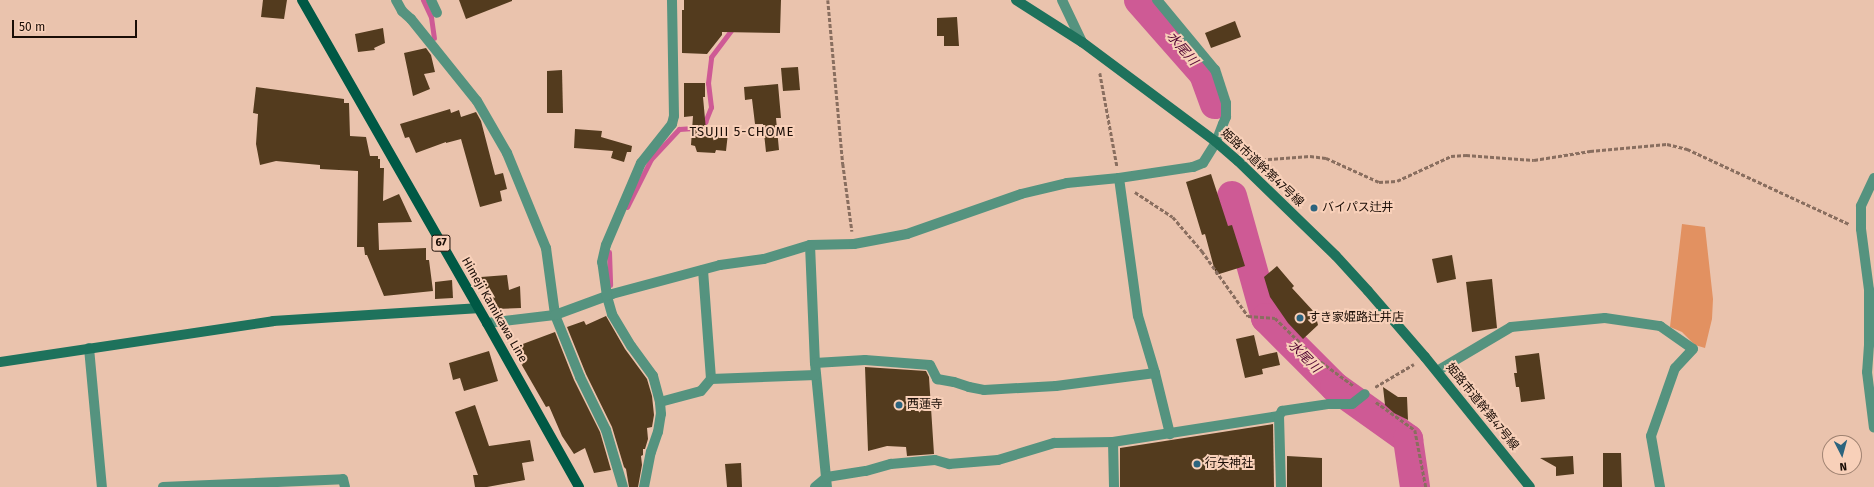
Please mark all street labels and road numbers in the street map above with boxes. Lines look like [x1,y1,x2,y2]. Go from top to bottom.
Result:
street label: 姫路市道幹第47号線 [1218,126,1306,210]
road number: 67 [431,234,451,252]
street label: Himeji Kamikawa Line [458,255,530,365]
street label: 姫路市道幹第47号線 [1443,361,1521,453]

